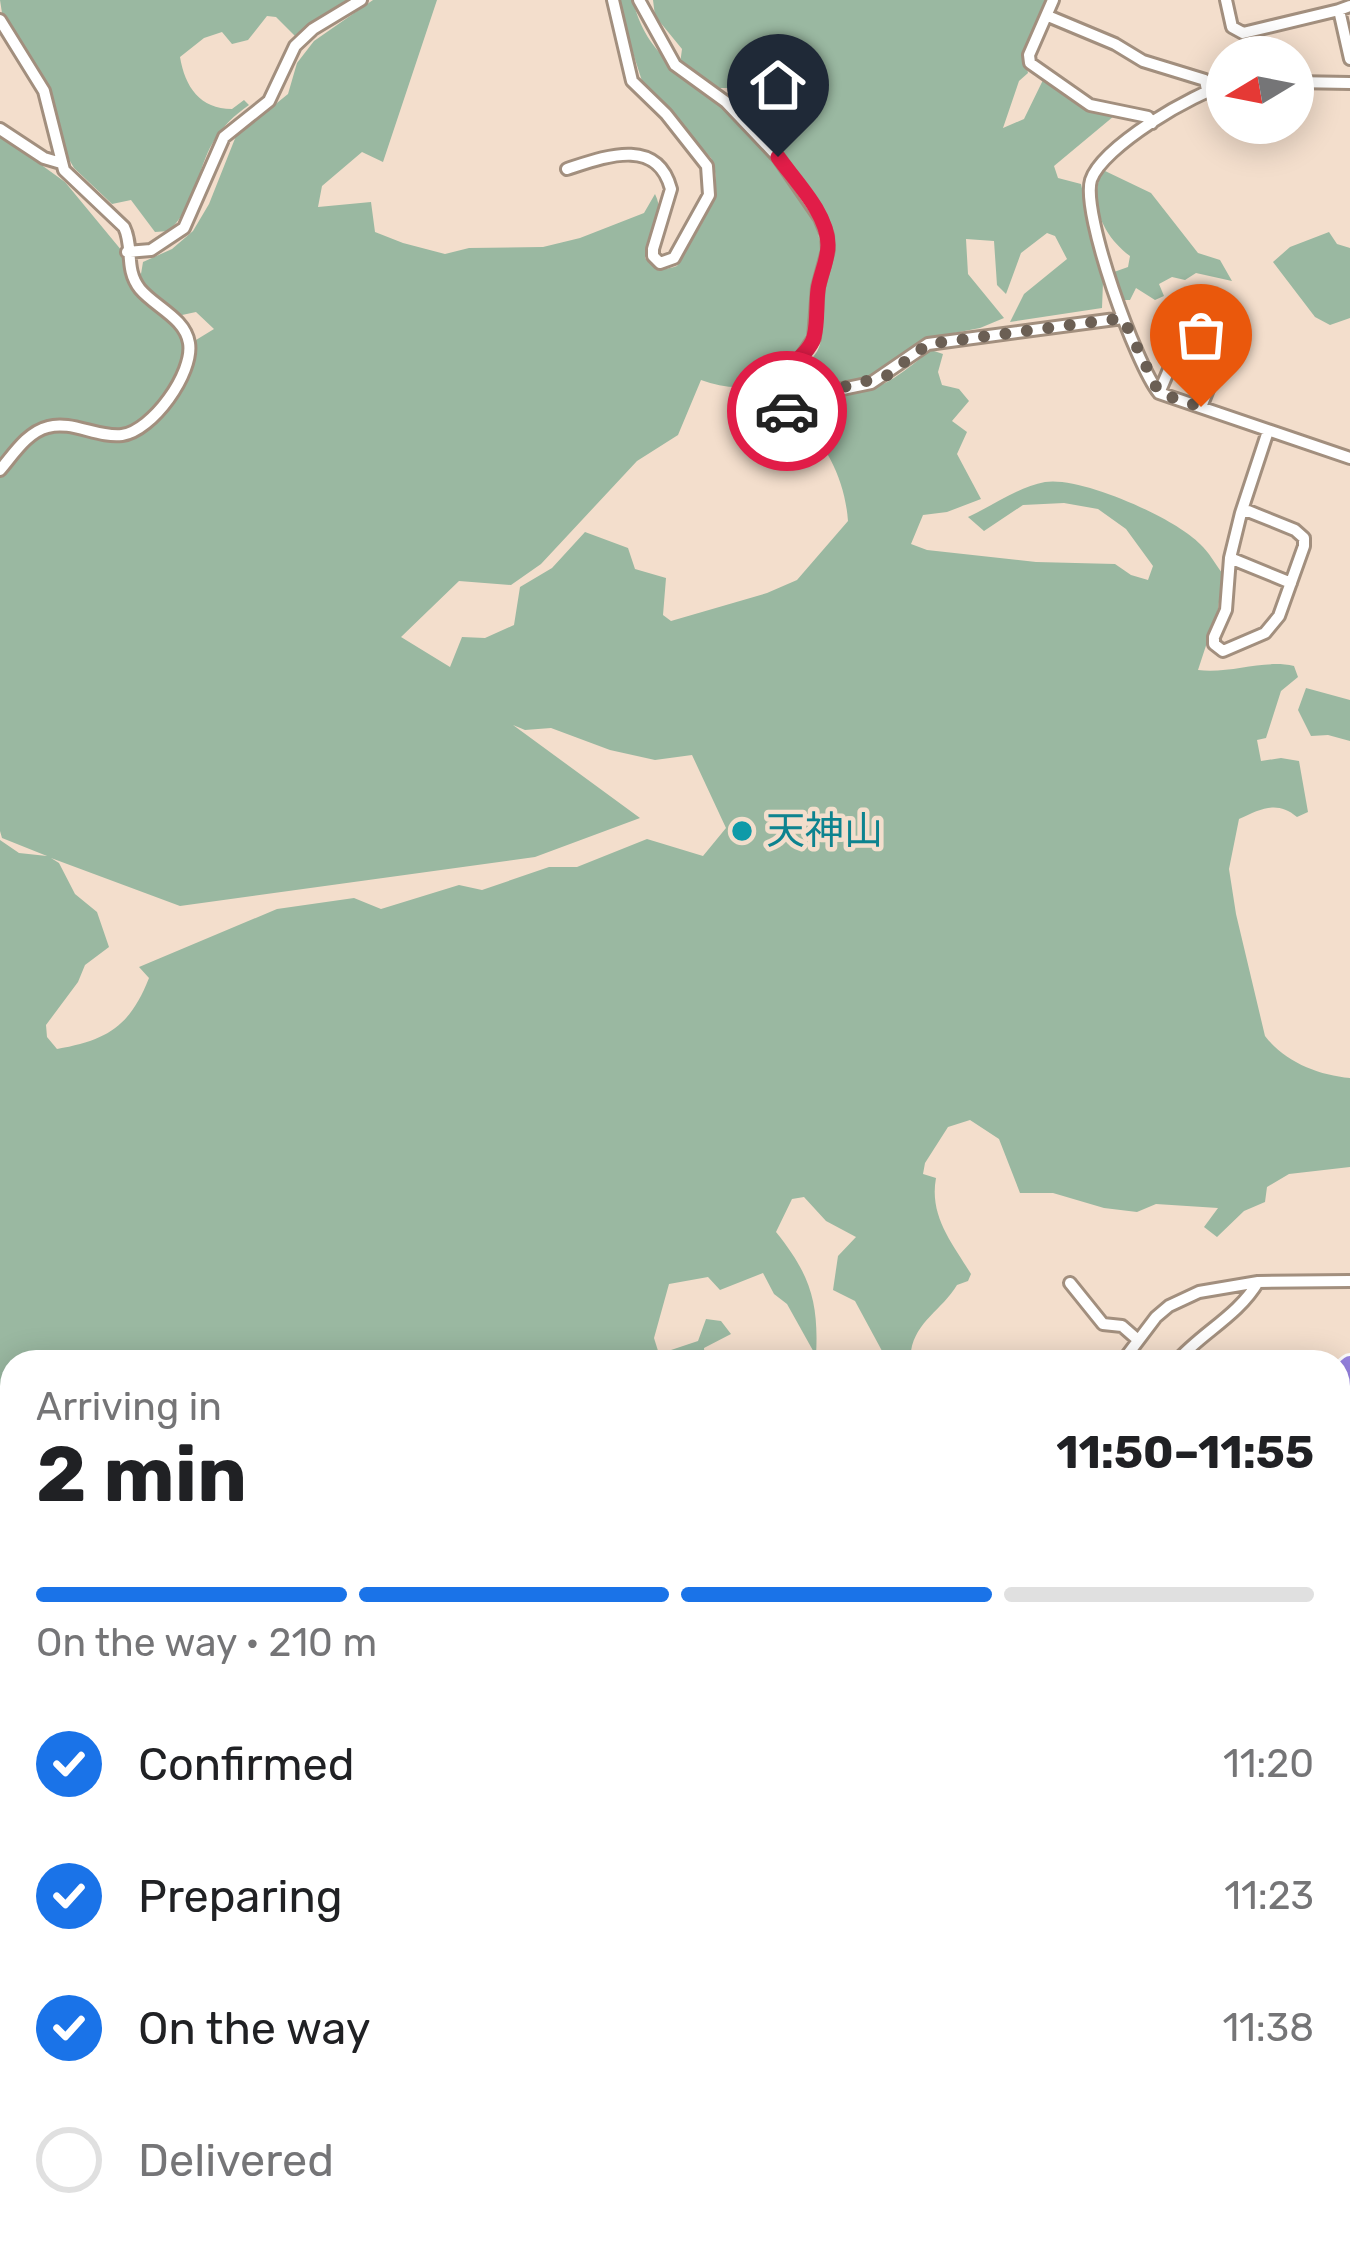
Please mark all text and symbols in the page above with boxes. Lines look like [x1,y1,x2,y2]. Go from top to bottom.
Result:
pin [727,34,829,157]
north arrow [1206,36,1314,144]
map controls [1206,36,1314,144]
icon: home [745,52,811,118]
pin [1150,284,1252,407]
icon: bag [1168,302,1234,368]
courier [727,351,847,471]
icon: car [754,378,820,444]
place label: 天神山 [766,808,883,854]
marker: 天神山 [729,818,755,844]
text: Arriving in [36,1384,222,1430]
text: 11:50–11:55 [1056,1426,1314,1479]
text: 2 min [36,1428,247,1521]
text: On the way · 210 m [36,1620,377,1666]
icon: check [36,1731,102,1797]
text: Confirmed [138,1738,355,1791]
text: 11:20 [1223,1741,1314,1787]
icon: check [36,1863,102,1929]
text: Preparing [138,1870,343,1923]
text: 11:23 [1224,1873,1314,1919]
icon: check [36,1995,102,2061]
text: On the way [138,2002,371,2055]
text: 11:38 [1222,2005,1314,2051]
text: Delivered [138,2134,334,2187]

